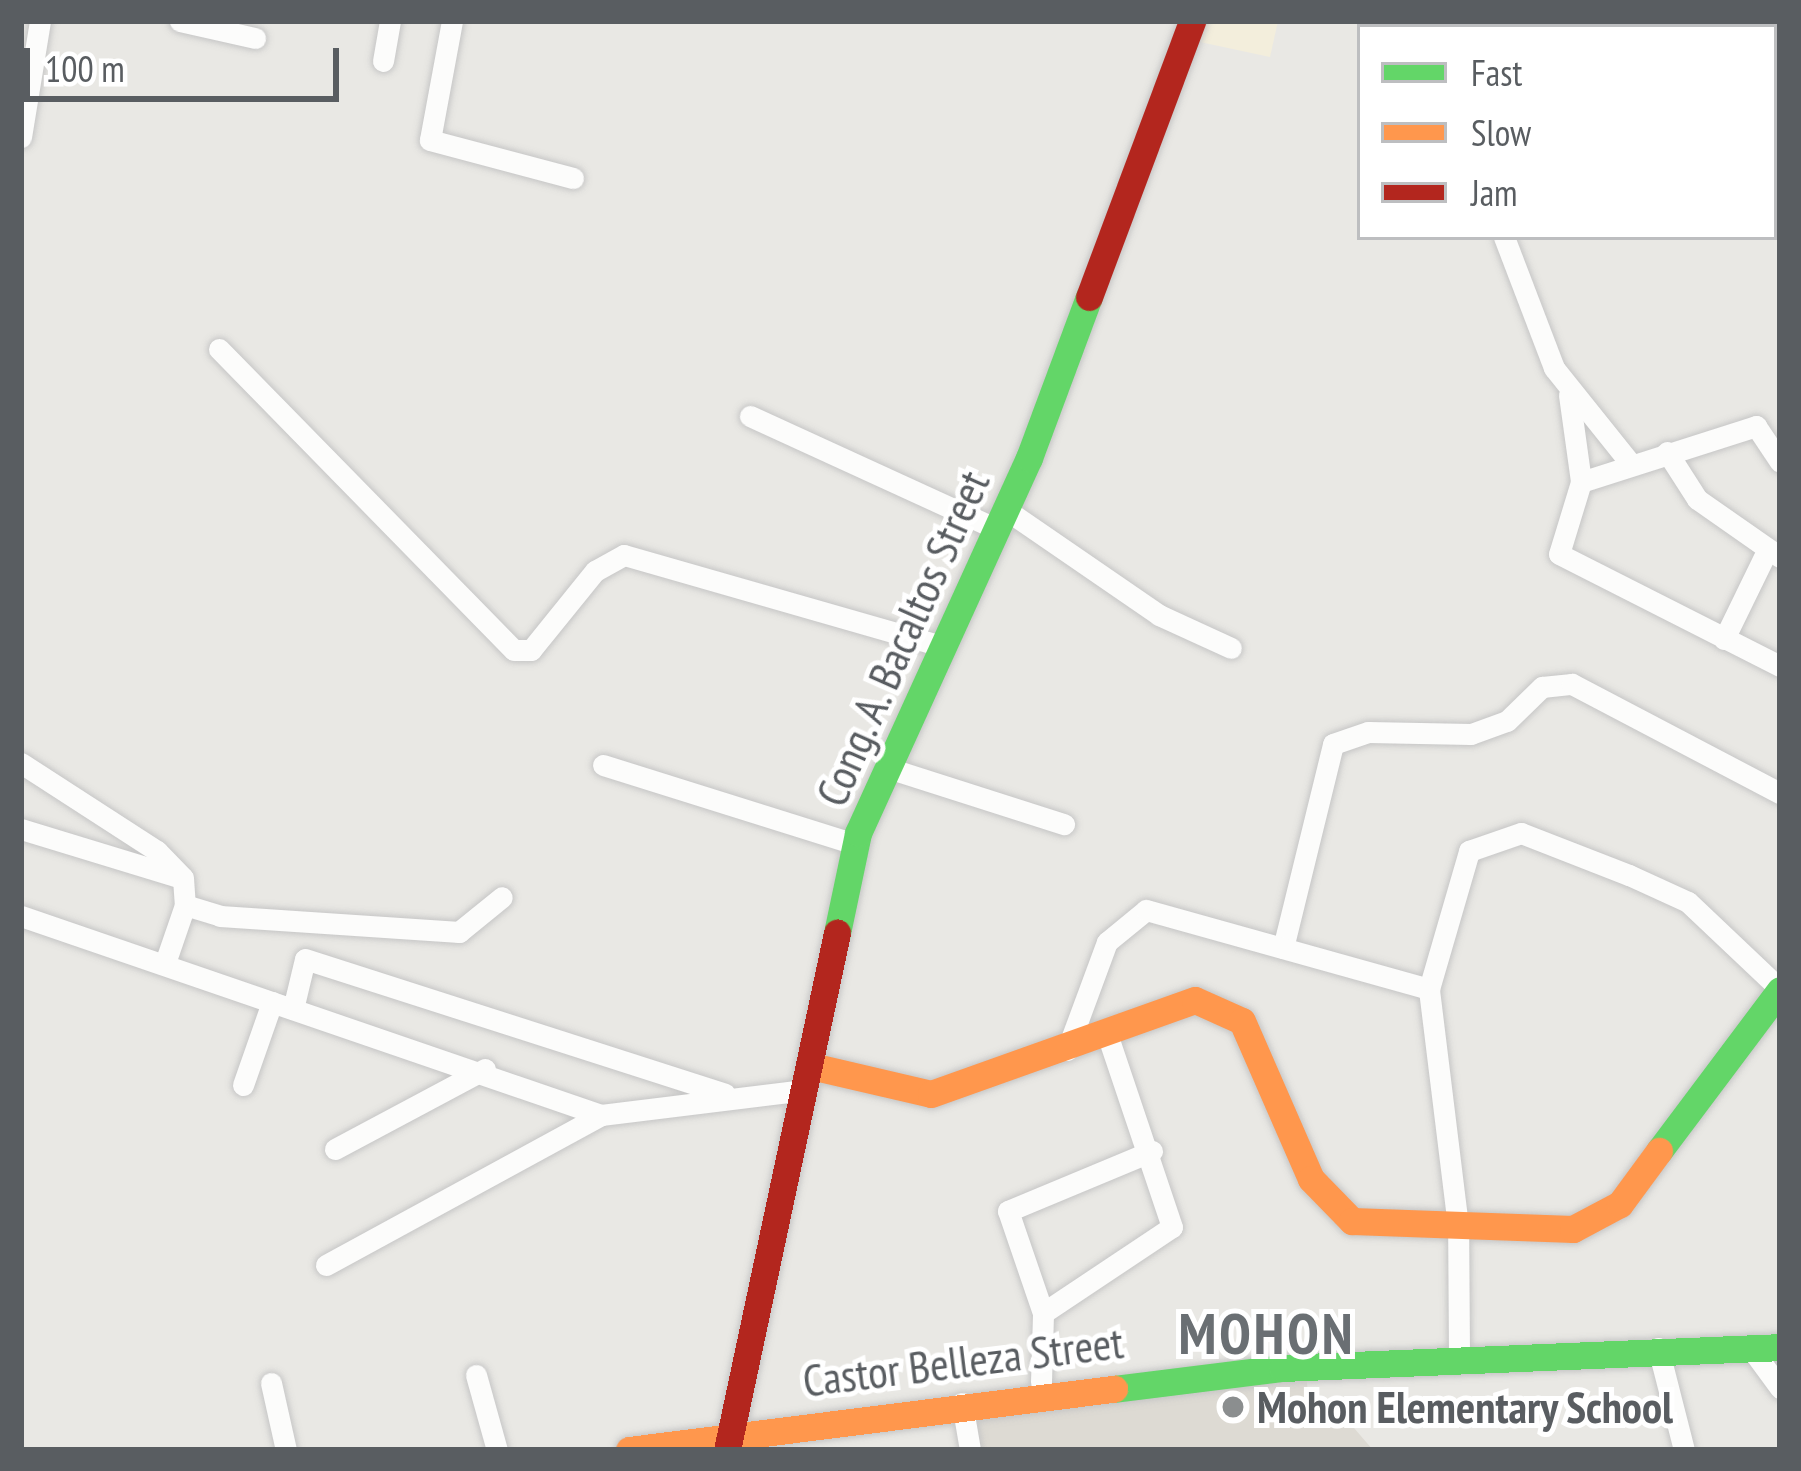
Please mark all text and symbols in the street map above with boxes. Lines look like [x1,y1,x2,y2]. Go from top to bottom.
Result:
scale bar [30,24,345,98]
legend [1357,24,1777,240]
text: 100 m [45,45,125,92]
text: Fast [1471,49,1522,96]
text: Slow [1471,109,1531,156]
text: Jam [1471,169,1518,216]
street label: Cong. A. Bacaltos Street [802,459,1002,817]
district label: MOHON [1178,1300,1356,1368]
street label: Castor Belleza Street [800,1315,1126,1407]
place label: Mohon Elementary School [1257,1380,1674,1434]
marker: Mohon Elementary School [1220,1394,1246,1420]

